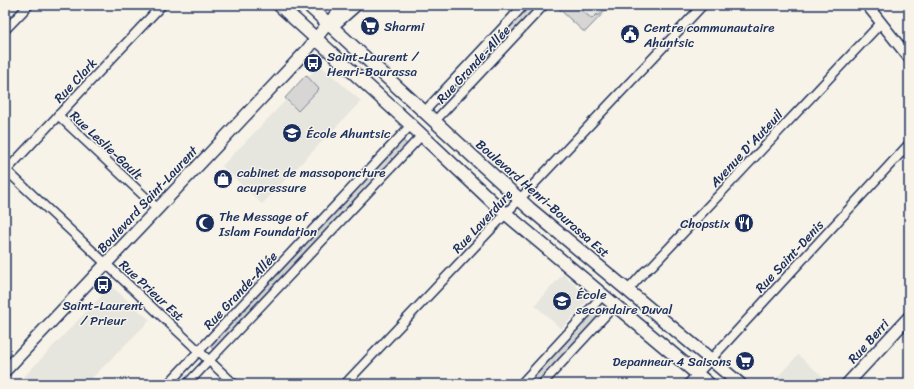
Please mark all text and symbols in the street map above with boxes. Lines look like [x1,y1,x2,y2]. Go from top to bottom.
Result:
supermarket icon: Sharmi [359,15,381,37]
place label: Sharmi [384,15,425,38]
place label: Centre communautaire Ahuntsic [643,16,775,54]
street label: Rue Grande-Allée [431,19,516,109]
public building icon: Centre communautaire Ahuntsic [619,23,641,45]
place label: Saint-Laurent / Henri-Bourassa [327,45,420,83]
street label: Rue Clark [48,52,103,108]
bus stop icon: Saint-Laurent / Henri-Bourassa [302,52,324,74]
street label: Avenue D'Auteuil [703,104,789,193]
street label: Rue Leslie-Gault [64,105,149,186]
school or university icon: École Ahuntsic [281,122,303,144]
place label: École Ahuntsic [306,122,391,145]
street label: Boulevard Henri-Bourassa Est [470,133,615,264]
street label: Boulevard Saint-Laurent [91,140,204,258]
place label: cabinet de massoponcture acupressure [237,161,386,199]
shop icon: cabinet de massoponcture acupressure [212,168,234,190]
street label: Rue Laverdure [446,184,518,259]
place label: The Message of Islam Foundation [218,205,317,243]
mosque icon: The Message of Islam Foundation [194,212,216,234]
place label: Chopstix [680,212,730,235]
restaurant icon: Chopstix [733,212,755,234]
street label: Rue Saint-Denis [749,214,830,298]
street label: Rue Grande-Allée [198,245,283,335]
street label: Rue Prieur Est [114,254,190,327]
bus stop icon: Saint-Laurent / Prieur [92,274,114,296]
place label: École secondaire Duval [575,283,672,321]
school or university icon: École secondaire Duval [551,290,573,312]
place label: Saint-Laurent / Prieur [62,294,144,332]
street label: Rue Berri [842,313,895,369]
place label: Depanneur 4 Saisons [612,350,732,373]
supermarket icon: Depanneur 4 Saisons [734,350,756,372]

